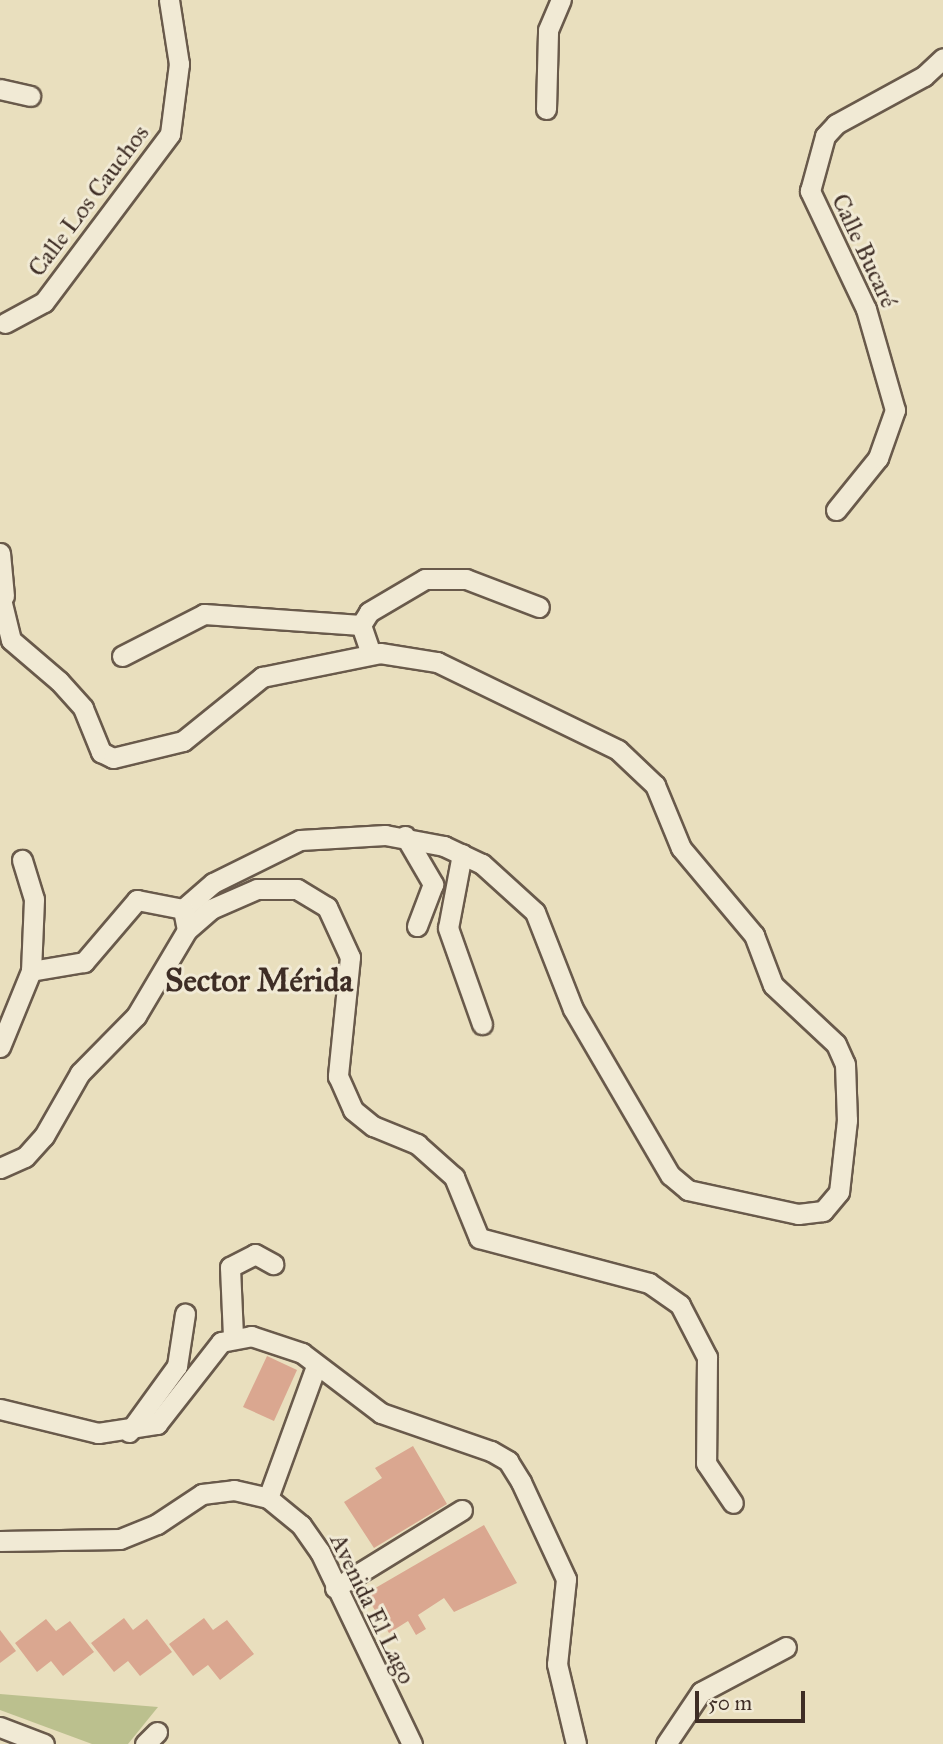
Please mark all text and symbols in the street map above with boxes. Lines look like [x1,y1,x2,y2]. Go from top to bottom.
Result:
street label: Calle Los Cauchos [23,120,155,282]
street label: Calle Bucaré [825,189,903,313]
district label: Sector Mérida [165,962,353,1000]
street label: Avenida El Lago [323,1529,421,1689]
scale bar [698,1678,808,1722]
text: 50 m [708,1690,752,1716]

